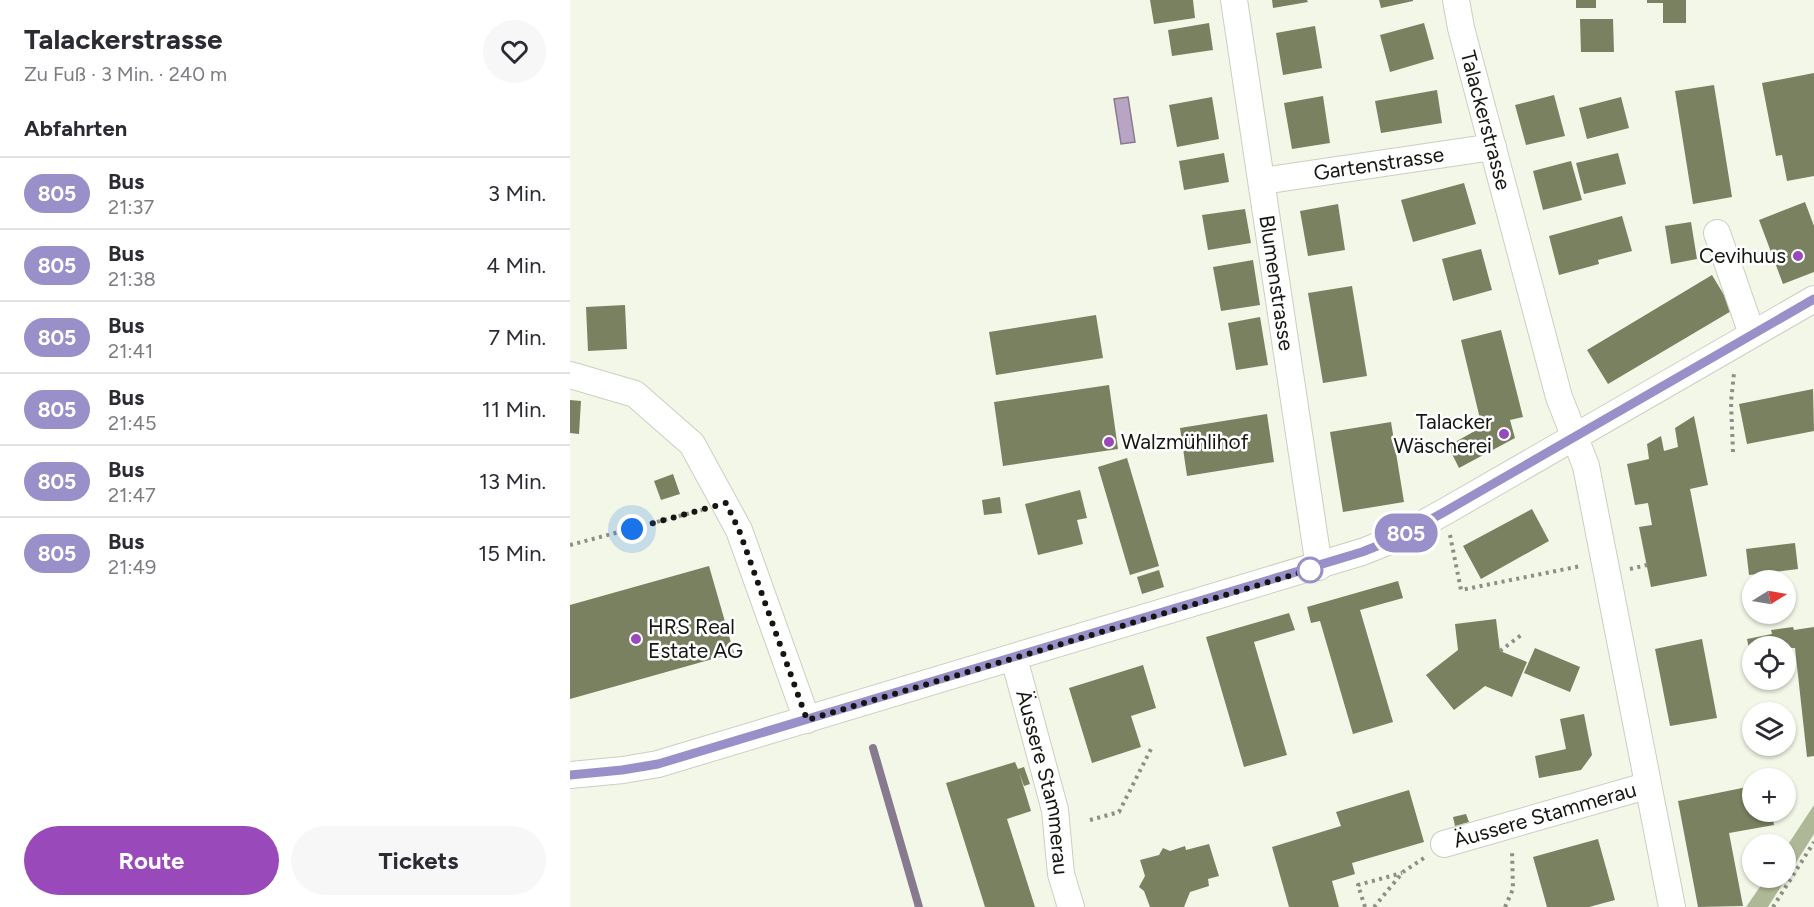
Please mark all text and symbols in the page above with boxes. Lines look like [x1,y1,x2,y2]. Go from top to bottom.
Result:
button: heart [483,20,546,83]
text: Talackerstrasse [24,22,222,56]
street label: Talackerstrasse [1456,48,1516,193]
text: Zu Fuß · 3 Min. · 240 m [24,62,227,86]
text: Abfahrten [24,115,127,142]
street label: Gartenstrasse [1312,141,1446,185]
text: Bus [108,168,144,195]
text: 3 Min. [488,180,546,207]
text: 805 [38,181,76,206]
text: 21:37 [108,195,154,219]
street label: Blumenstrasse [1254,213,1299,352]
text: Bus [108,240,144,267]
place label: Cevihuus [1699,243,1786,268]
marker: Cevihuus [1791,249,1805,263]
text: 4 Min. [486,252,546,279]
text: 805 [38,253,76,278]
text: 21:38 [108,267,156,291]
text: Bus [108,312,144,339]
text: 7 Min. [488,324,546,351]
text: 805 [38,325,76,350]
text: 21:41 [108,339,153,363]
text: Bus [108,384,144,411]
text: 11 Min. [482,396,546,423]
text: 805 [38,397,76,422]
place label: Talacker Wäscherei [1393,409,1492,458]
text: 21:45 [108,411,156,435]
marker: Talacker Wäscherei [1497,427,1511,441]
place label: Walzmühlihof [1121,429,1249,454]
marker: Walzmühlihof [1102,435,1116,449]
text: Bus [108,456,144,483]
text: 13 Min. [479,468,546,495]
text: 805 [38,469,76,494]
text: 21:47 [108,483,156,507]
your location [617,514,647,544]
line badge: 805 [1372,514,1440,552]
text: 805 [1387,521,1425,546]
text: Bus [108,528,144,555]
text: 15 Min. [478,540,546,567]
text: 805 [38,541,76,566]
text: 21:49 [108,555,156,579]
unlabelled marker [1297,557,1323,583]
north arrow [1742,570,1796,624]
map controls [1742,570,1796,888]
place label: HRS Real Estate AG [648,614,743,663]
marker: HRS Real Estate AG [629,632,643,646]
button: locate [1742,636,1796,690]
street label: Äussere Stammerau [1011,687,1074,876]
button: layers [1742,702,1796,756]
button: + [1742,768,1796,822]
street label: Äussere Stammerau [1450,776,1639,853]
button: Route [24,826,279,895]
button: Tickets [291,826,546,895]
button: − [1742,834,1796,888]

